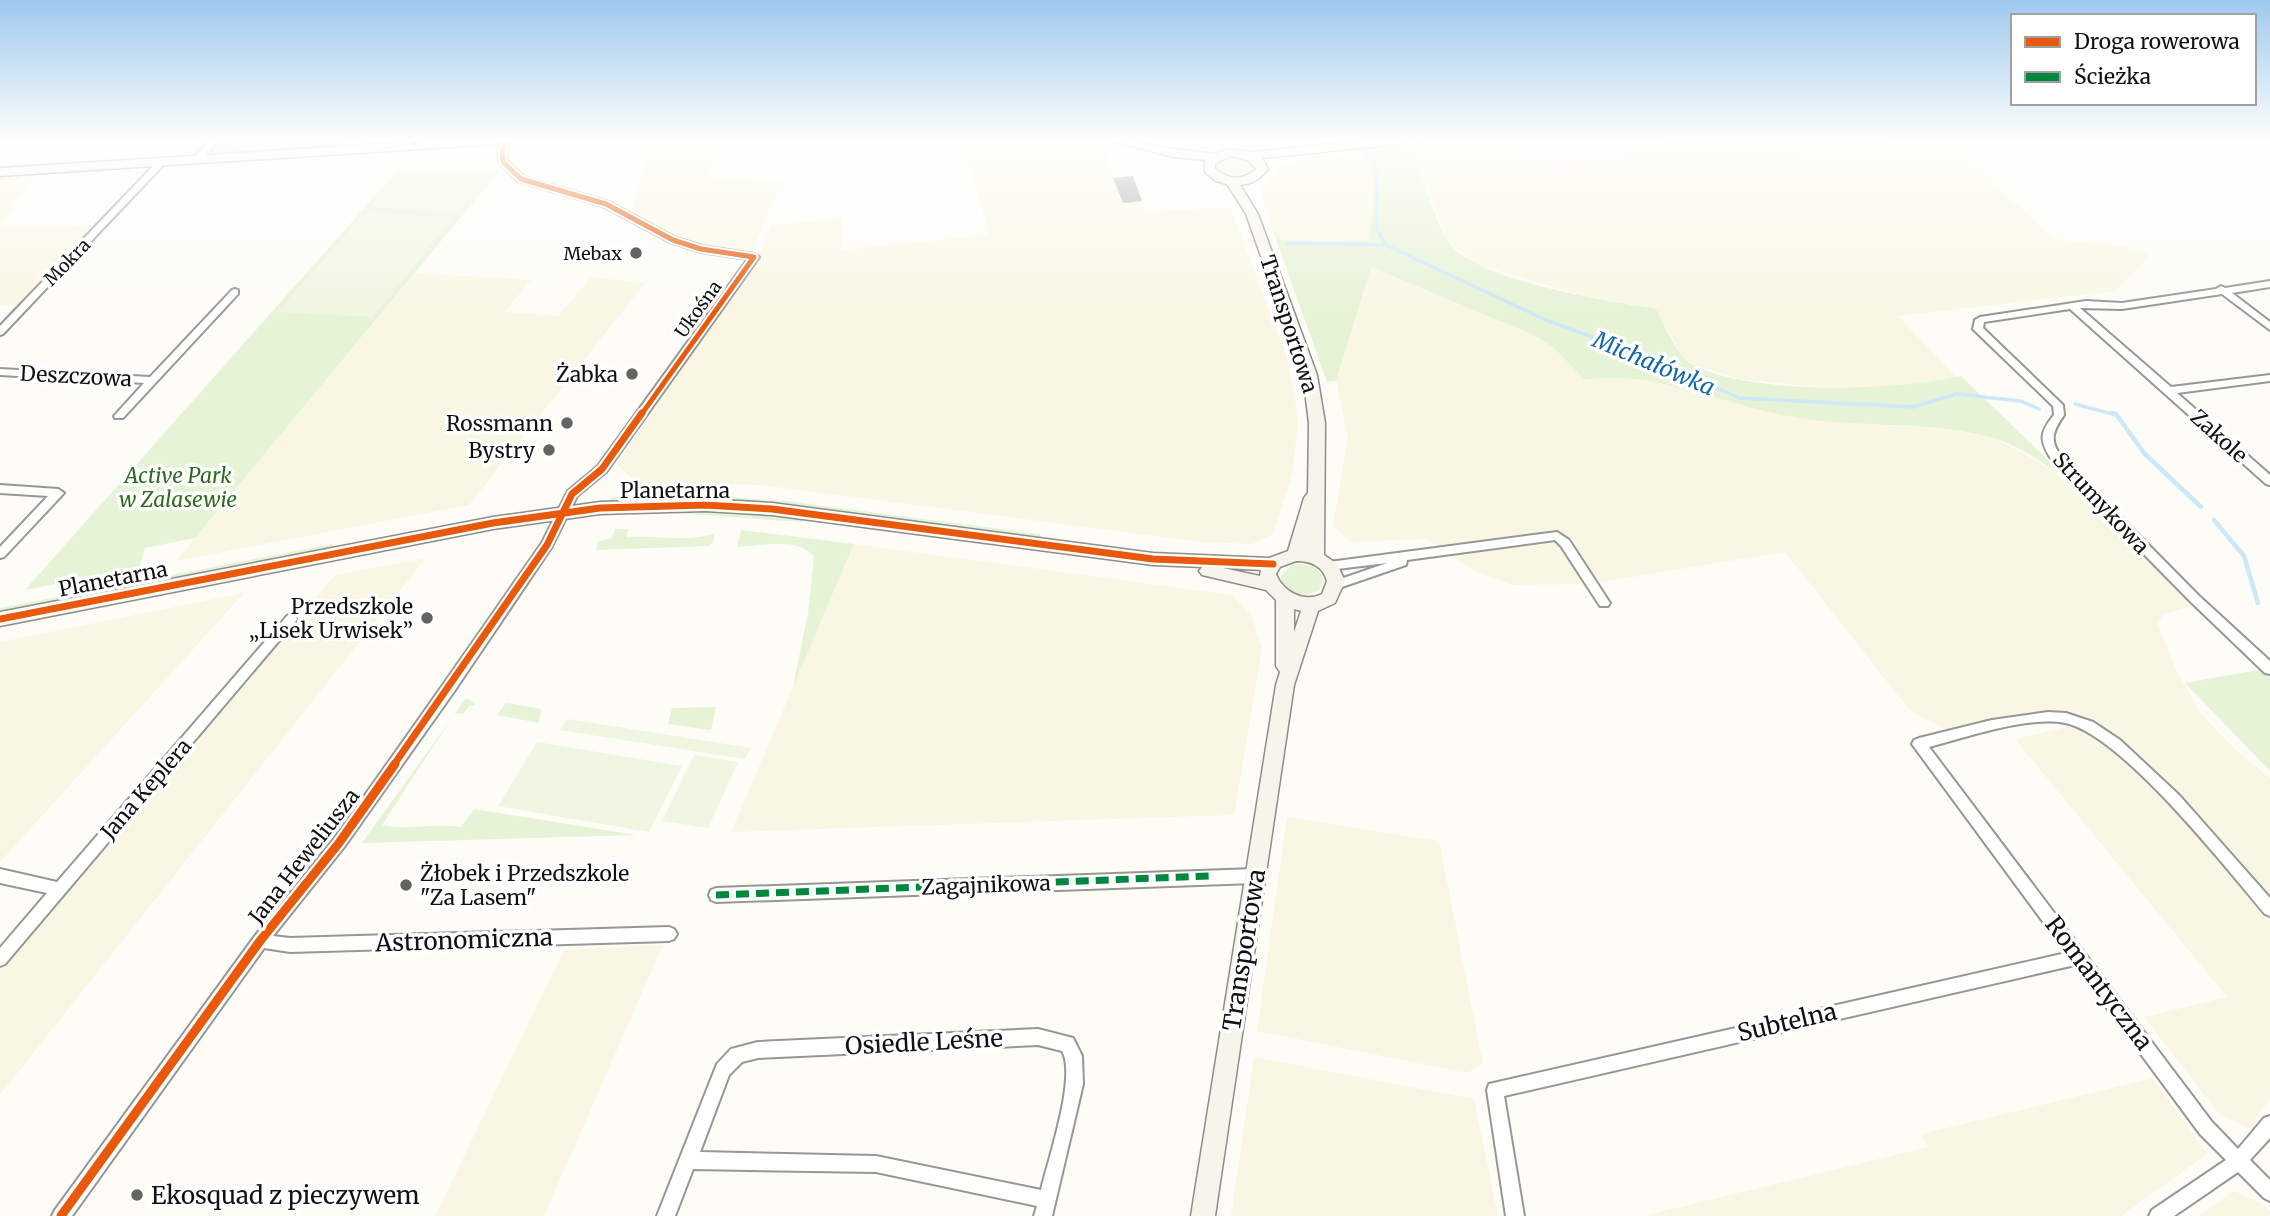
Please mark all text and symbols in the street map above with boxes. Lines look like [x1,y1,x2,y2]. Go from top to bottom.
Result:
legend [2011,14,2256,105]
text: Droga rowerowa [2074,28,2240,55]
text: Ścieżka [2074,63,2151,90]
street label: Mokra [39,233,95,291]
place label: Mebax [564,242,622,265]
marker: Mebax [628,245,644,261]
street label: Transportowa [1254,252,1324,396]
street label: Ukośna [670,276,727,342]
water label: Michałówka [1588,324,1719,402]
street label: Deszczowa [19,360,133,392]
place label: Żabka [556,361,618,388]
marker: Żabka [624,366,640,382]
street label: Zakole [2185,403,2253,469]
place label: Rossmann [446,410,553,437]
marker: Rossmann [559,415,575,431]
place label: Bystry [468,437,536,464]
marker: Bystry [541,442,557,458]
street label: Strumykowa [2047,447,2155,559]
park label: Active Park w Zalasewie [119,462,237,513]
street label: Planetarna [620,477,730,504]
street label: Planetarna [56,555,170,603]
place label: Przedszkole „Lisek Urwisek” [249,593,413,644]
marker: Przedszkole „Lisek Urwisek” [419,610,435,626]
street label: Jana Keplera [94,733,197,846]
street label: Jana Heweliusza [242,783,365,930]
place label: Żłobek i Przedszkole "Za Lasem" [420,860,629,911]
street label: Transportowa [1216,867,1272,1033]
street label: Zagajnikowa [921,869,1051,901]
marker: Żłobek i Przedszkole "Za Lasem" [398,877,414,893]
street label: Romantyczna [2038,910,2160,1056]
street label: Astronomiczna [374,921,554,959]
street label: Subtelna [1734,996,1840,1048]
street label: Osiedle Leśne [844,1022,1004,1062]
place label: Ekosquad z pieczywem [151,1180,420,1211]
marker: Ekosquad z pieczywem [129,1187,145,1203]

